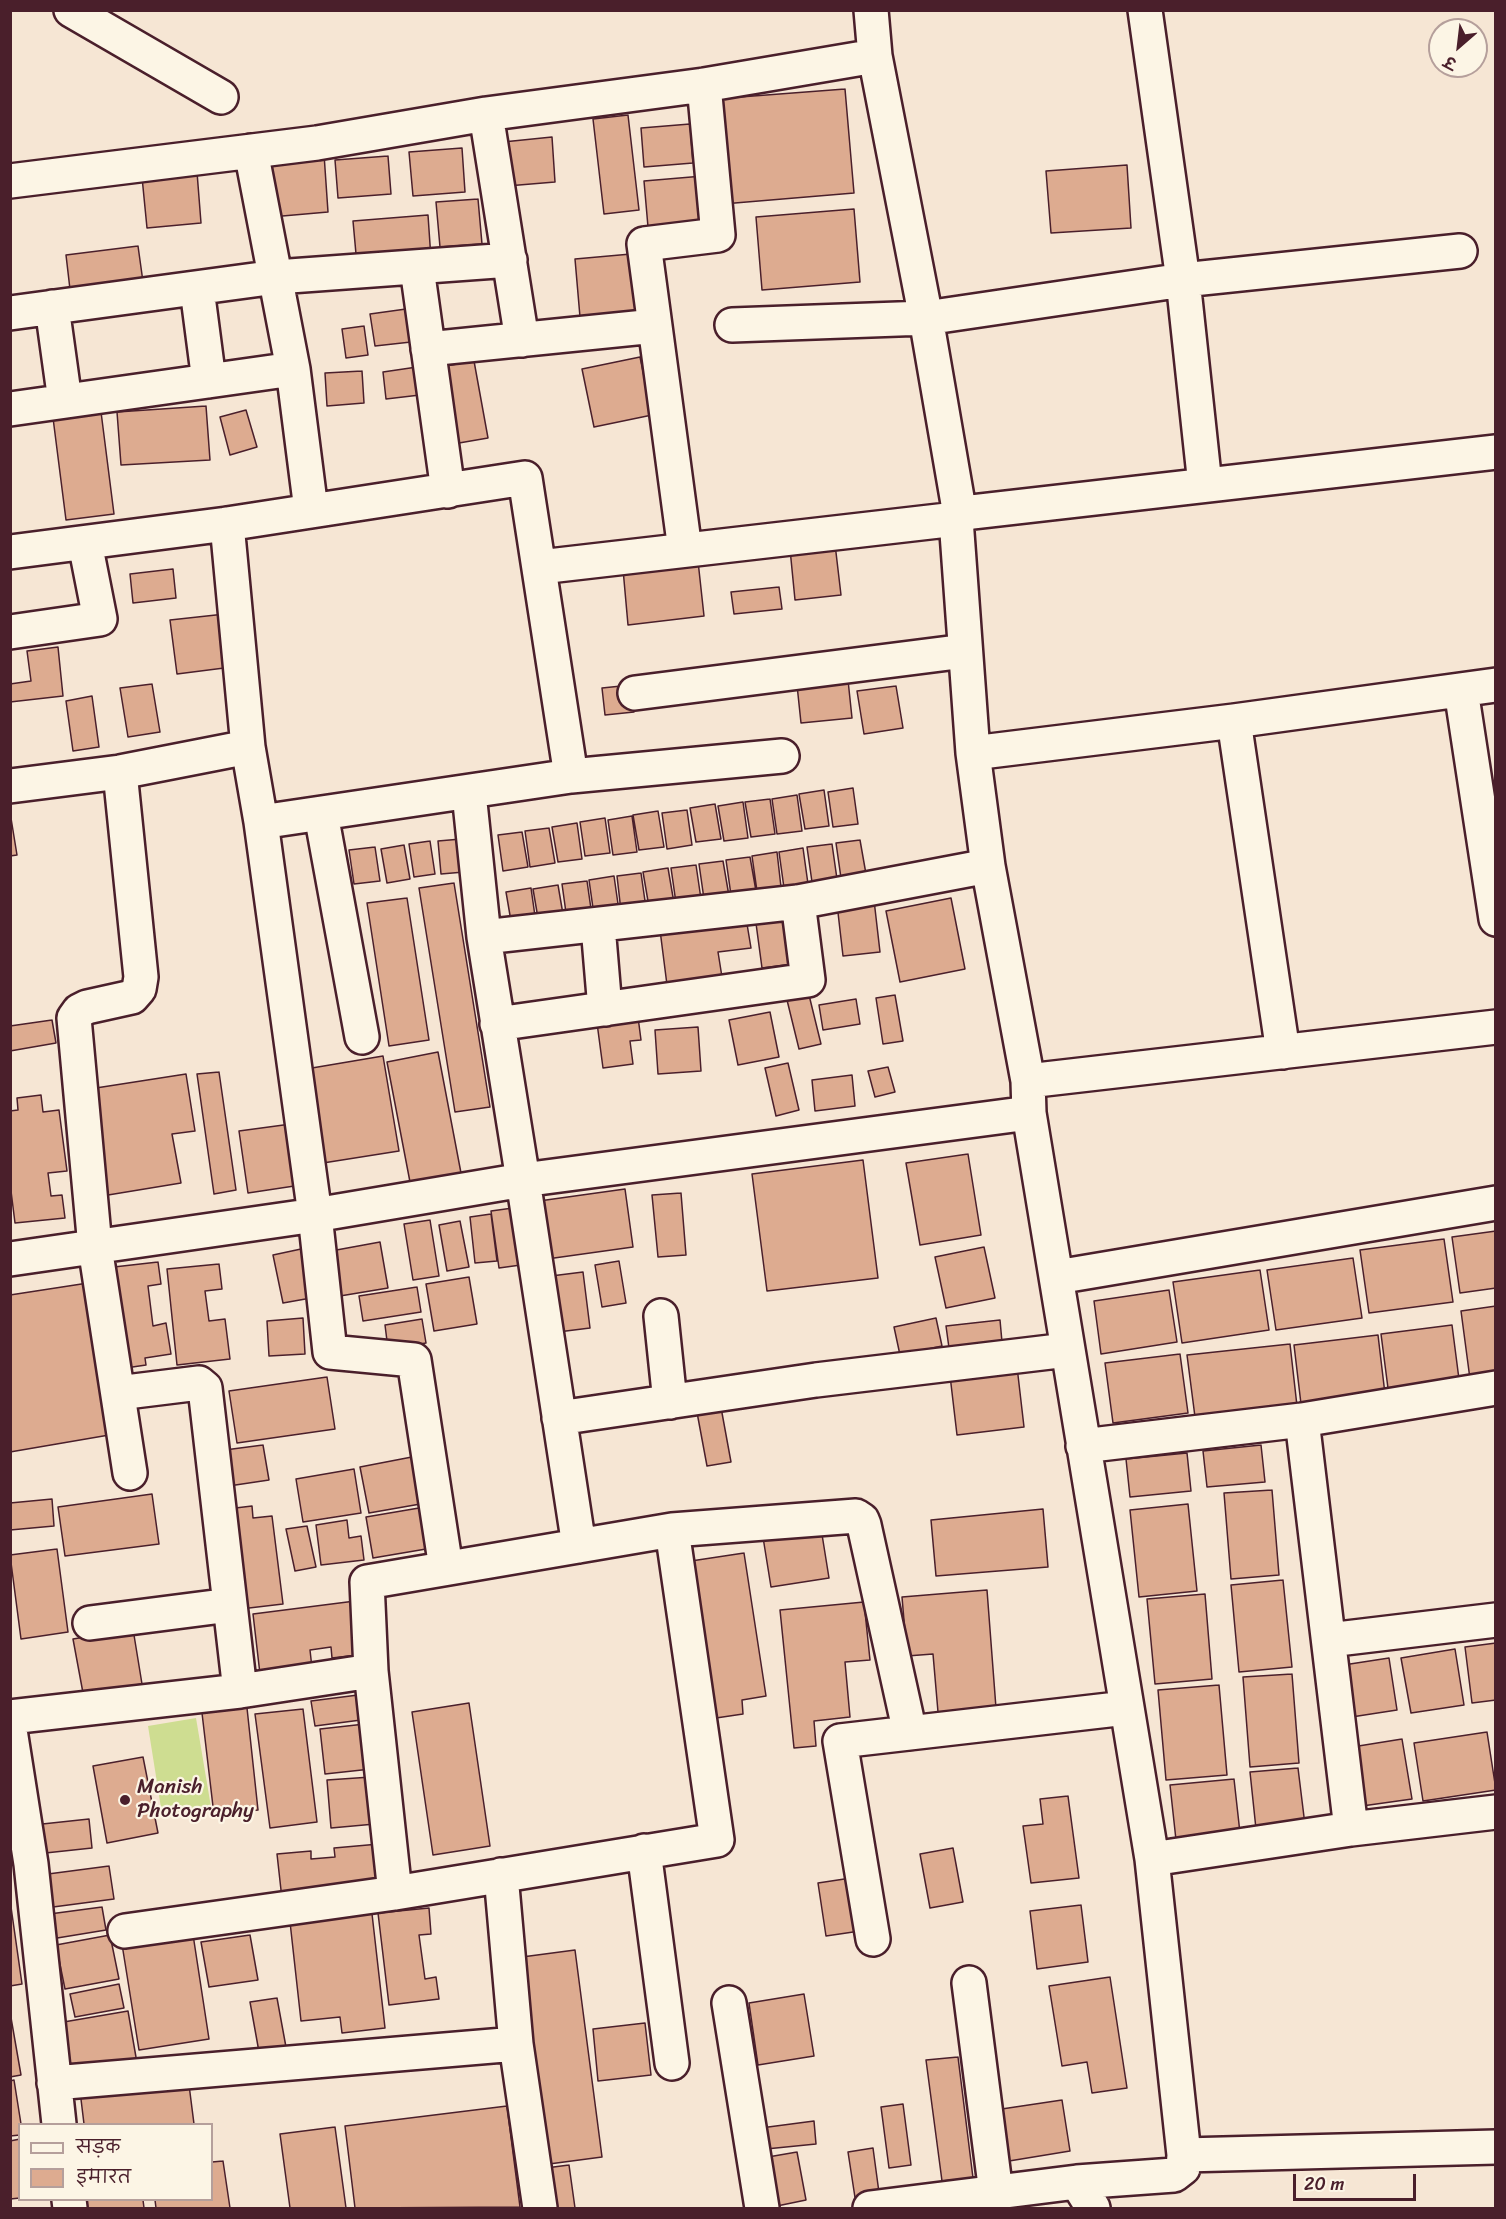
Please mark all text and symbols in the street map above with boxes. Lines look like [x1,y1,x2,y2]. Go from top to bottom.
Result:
north arrow [1428,18,1488,78]
text: उ [1439,47,1462,78]
place label: Manish Photography [137,1775,254,1825]
marker: Manish Photography [118,1793,132,1807]
legend [18,2123,213,2201]
text: सड़क [76,2131,120,2163]
text: इमारत [76,2161,131,2193]
scale bar [1296,2162,1419,2200]
text: 20 m [1304,2168,1344,2200]

